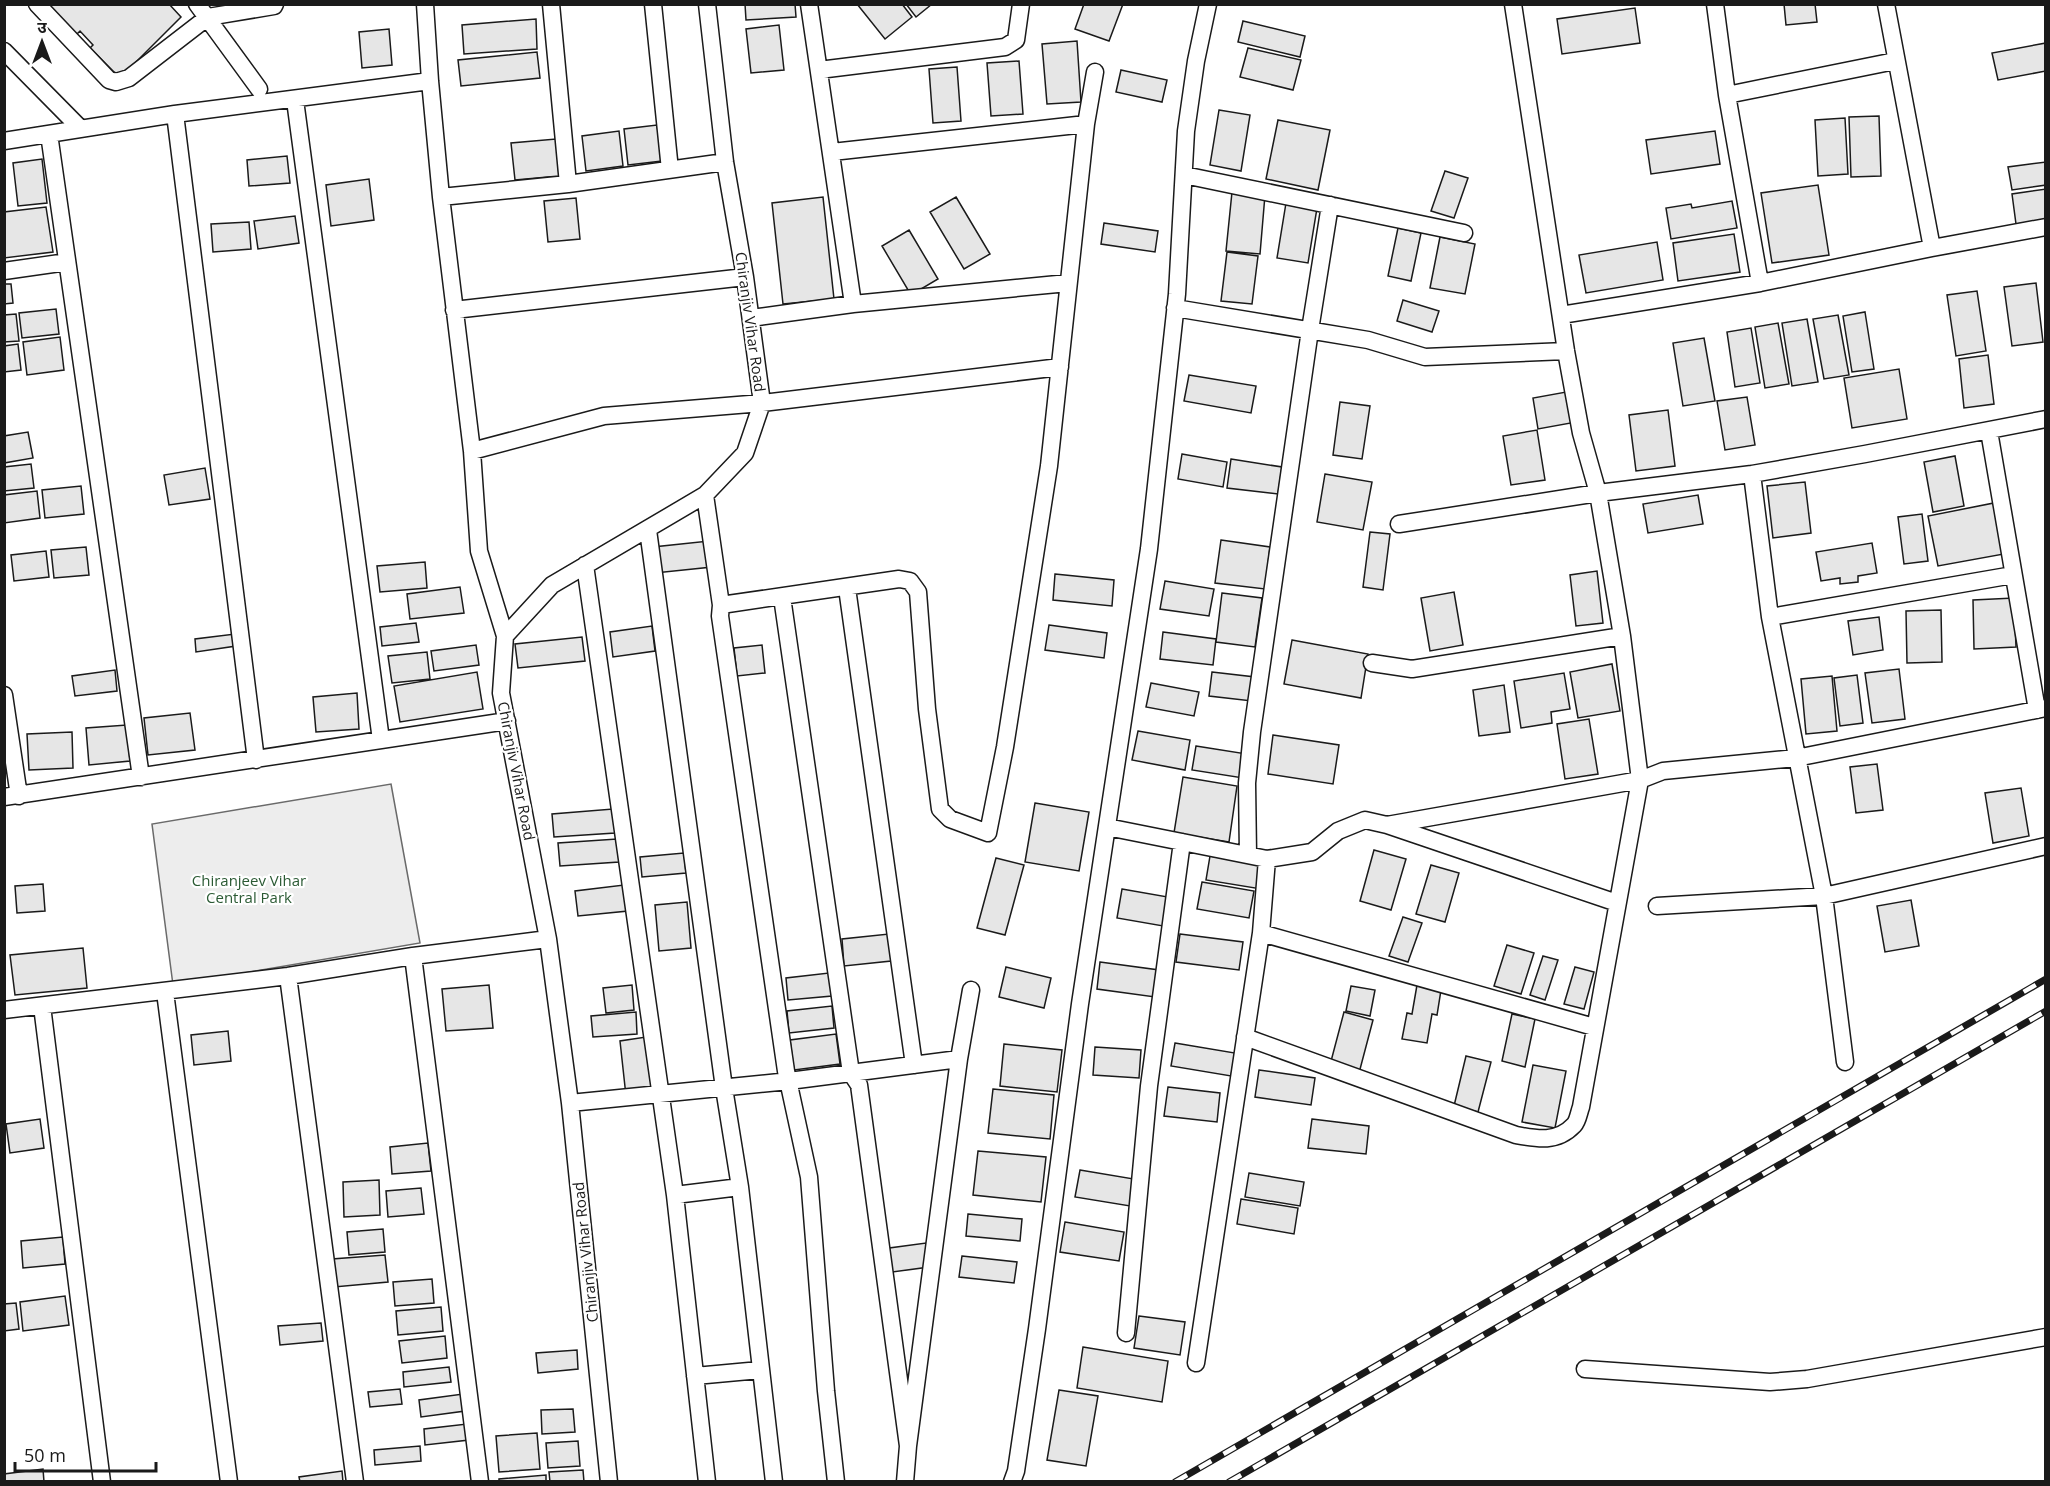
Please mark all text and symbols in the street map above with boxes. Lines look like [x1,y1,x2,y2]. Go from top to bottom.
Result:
north arrow [12,12,72,72]
text: उ [37,16,47,38]
street label: Chiranjiv Vihar Road [731,251,771,393]
street label: Chiranjiv Vihar Road [494,700,540,842]
park label: Chiranjeev Vihar Central Park [192,870,306,907]
street label: Chiranjiv Vihar Road [568,1181,602,1323]
scale bar [15,1435,156,1473]
text: 50 m [24,1443,66,1467]

